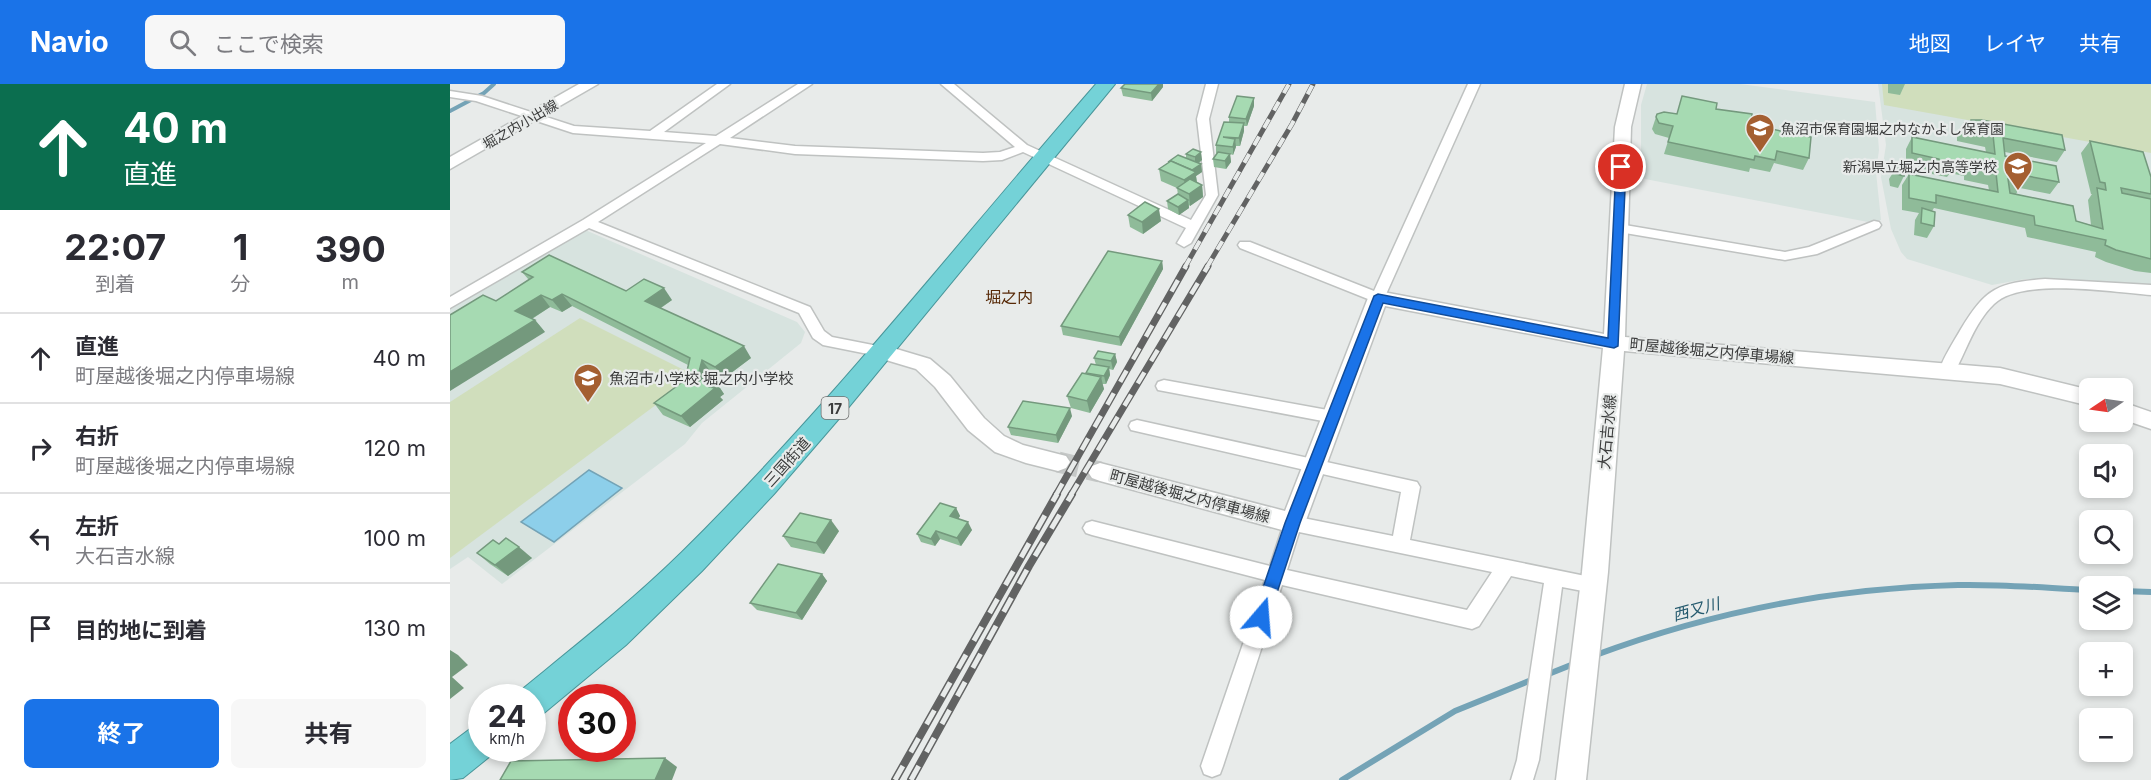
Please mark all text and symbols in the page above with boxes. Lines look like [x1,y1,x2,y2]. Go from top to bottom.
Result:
search box [145,15,565,69]
text: Navio [30,25,109,59]
icon: search [166,26,199,59]
text: ここで検索 [214,31,324,57]
text: 地図 [1909,31,1951,56]
text: レイヤ [1984,31,2046,56]
text: 共有 [2079,31,2121,56]
street label: 堀之内小出線 [479,96,561,152]
text: 40 m [123,102,228,153]
icon: ahead [24,108,102,186]
school or university icon: 魚沼市保育園堀之内なかよし保育園 [1744,112,1776,154]
place label: 魚沼市保育園堀之内なかよし保育園 [1781,120,2004,137]
pin [1595,141,1646,192]
icon: arrive [1604,150,1637,183]
school or university icon: 新潟県立堀之内高等学校 [2002,150,2034,192]
text: 直進 [123,158,177,191]
place label: 新潟県立堀之内高等学校 [1843,158,1997,175]
text: 22:07 [64,225,166,269]
text: 1 [233,225,248,269]
text: 390 [315,227,386,271]
text: m [341,270,359,294]
text: 到着 [95,272,135,296]
text: 分 [230,272,250,296]
district label: 堀之内 [985,287,1033,307]
text: 直進 [75,333,119,359]
street label: 町屋越後堀之内停車場線 [1629,334,1795,368]
icon: ahead [24,342,57,375]
text: 40 m [372,345,426,371]
school or university icon: 魚沼市小学校 堀之内小学校 [572,362,604,404]
text: 町屋越後堀之内停車場線 [75,364,295,388]
place label: 魚沼市小学校 堀之内小学校 [609,369,793,388]
north arrow [2079,378,2133,432]
map controls [2079,378,2133,762]
street label: 大石吉水線 [1594,394,1620,470]
road number: 17 [822,397,848,419]
text: 右折 [75,423,119,449]
icon: right [24,432,57,465]
street label: 三国街道 [760,433,814,491]
text: 120 m [364,435,426,461]
button: sound [2079,444,2133,498]
text: 町屋越後堀之内停車場線 [75,454,295,478]
street label: 町屋越後堀之内停車場線 [1108,465,1272,527]
button: search [2079,510,2133,564]
text: 左折 [75,513,119,539]
icon: left [24,522,57,555]
text: 100 m [364,525,426,551]
text: 大石吉水線 [75,544,175,568]
button: layers [2079,576,2133,630]
position arrow [1229,585,1293,649]
water label: 西又川 [1670,593,1724,625]
icon: arrive [24,612,57,645]
text: 130 m [364,615,426,641]
text: 目的地に到着 [75,617,207,643]
button: + [2079,642,2133,696]
speed limit sign: 30 [558,684,636,762]
text: 24 [488,698,526,734]
button: 終了 [24,699,219,768]
button: 共有 [231,699,426,768]
button: − [2079,708,2133,762]
text: km/h [489,729,525,748]

